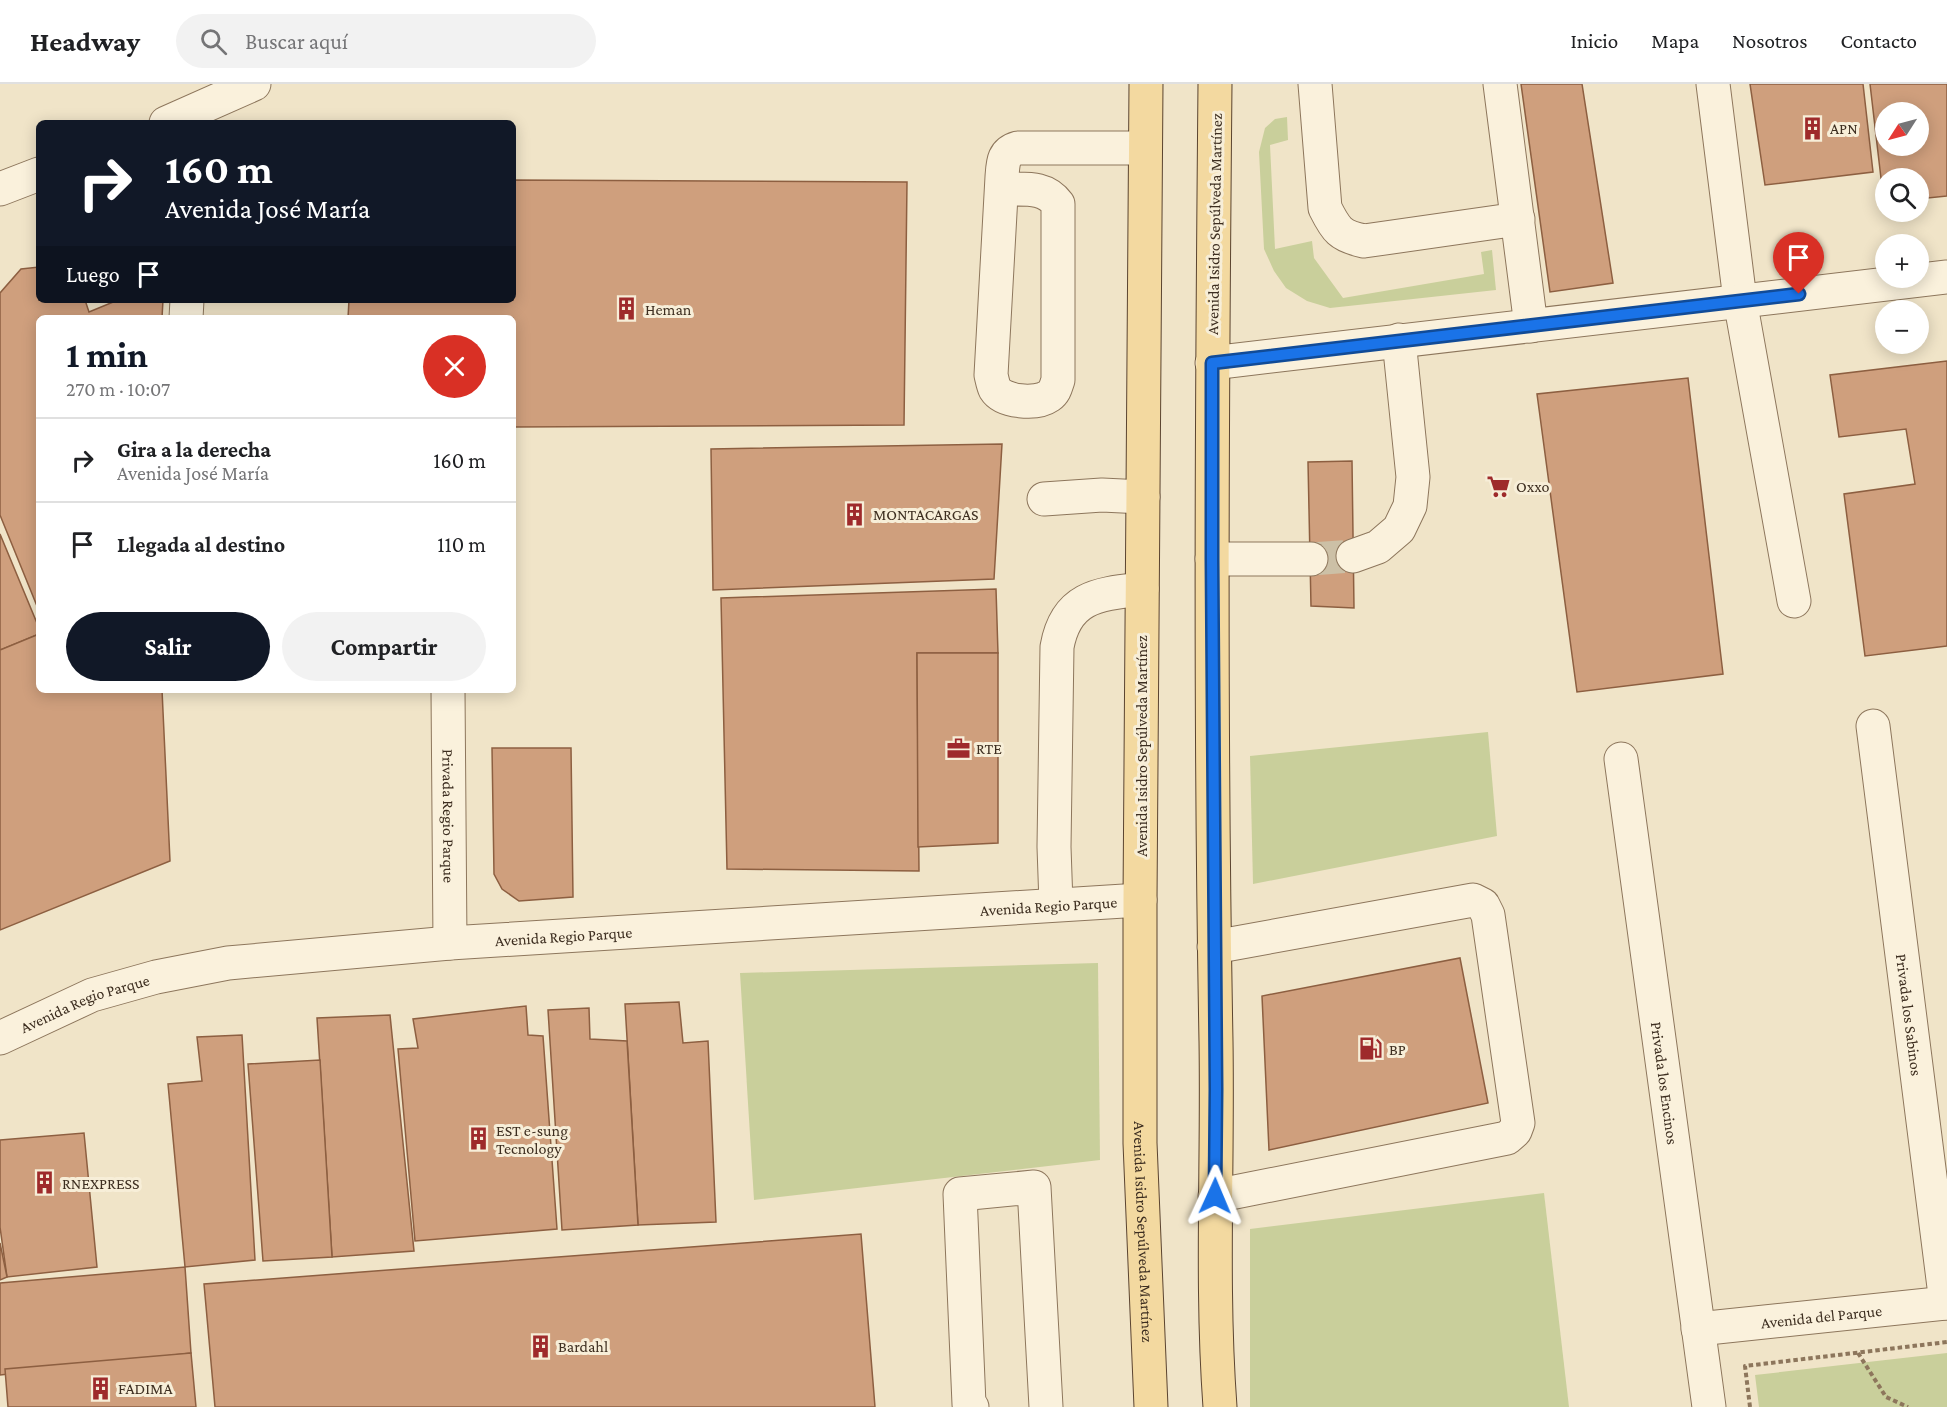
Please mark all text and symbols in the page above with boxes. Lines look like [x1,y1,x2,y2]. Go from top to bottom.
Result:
search box [176,14,596,68]
icon: search [197,25,230,58]
text: Headway [30,26,140,57]
text: Buscar aquí [245,29,348,54]
text: Inicio [1570,29,1618,53]
text: Mapa [1651,29,1699,53]
text: Nosotros [1732,29,1808,53]
text: Contacto [1841,29,1917,53]
north arrow [1875,102,1929,156]
map controls [1875,102,1929,354]
street label: Avenida Isidro Sepúlveda Martínez [1204,113,1226,335]
building icon: APN [1799,115,1825,141]
place label: APN [1830,120,1858,137]
icon: right [66,144,144,222]
text: 160 m [165,145,273,192]
button: search [1875,168,1929,222]
text: Avenida José María [165,194,370,224]
pin [1773,232,1824,294]
button: + [1875,234,1929,288]
icon: arrive [1782,241,1815,274]
icon: arrive [132,258,165,291]
text: Luego [66,262,120,287]
building icon: Heman [614,296,640,322]
button: − [1875,300,1929,354]
place label: Heman [645,301,692,318]
text: 1 min [66,335,148,375]
button: close [423,335,486,398]
text: 270 m · 10:07 [66,378,170,400]
text: Gira a la derecha [117,437,271,462]
icon: right [66,444,99,477]
text: 160 m [433,448,486,473]
text: Avenida José María [117,462,269,484]
supermarket icon: Oxxo [1485,473,1511,499]
place label: Oxxo [1516,478,1549,495]
building icon: MONTACARGAS [842,501,868,527]
place label: MONTACARGAS [873,506,978,523]
icon: arrive [66,528,99,561]
text: Llegada al destino [117,532,285,557]
text: 110 m [437,532,486,557]
button: Salir [66,612,270,681]
button: Compartir [282,612,486,681]
street label: Avenida Isidro Sepúlveda Martínez [1133,635,1151,857]
office icon: RTE [945,735,971,761]
place label: RTE [976,740,1002,757]
street label: Privada Regio Parque [439,749,458,883]
street label: Avenida Regio Parque [979,893,1118,919]
street label: Avenida Regio Parque [494,924,633,949]
street label: Privada los Sabinos [1893,953,1925,1077]
street label: Avenida Regio Parque [18,971,151,1036]
street label: Privada los Encinos [1648,1021,1681,1146]
fuel station icon: BP [1358,1036,1384,1062]
place label: BP [1389,1041,1406,1058]
street label: Avenida Isidro Sepúlveda Martínez [1131,1121,1156,1343]
place label: EST e-sung Tecnology [496,1122,568,1158]
building icon: EST e-sung Tecnology [465,1126,491,1152]
position arrow [1183,1164,1247,1228]
building icon: RNEXPRESS [31,1170,57,1196]
place label: RNEXPRESS [62,1175,140,1192]
street label: Avenida del Parque [1760,1302,1883,1331]
building icon: Bardahl [527,1333,553,1359]
place label: Bardahl [558,1338,608,1355]
building icon: FADIMA [87,1375,113,1401]
place label: FADIMA [118,1380,173,1397]

